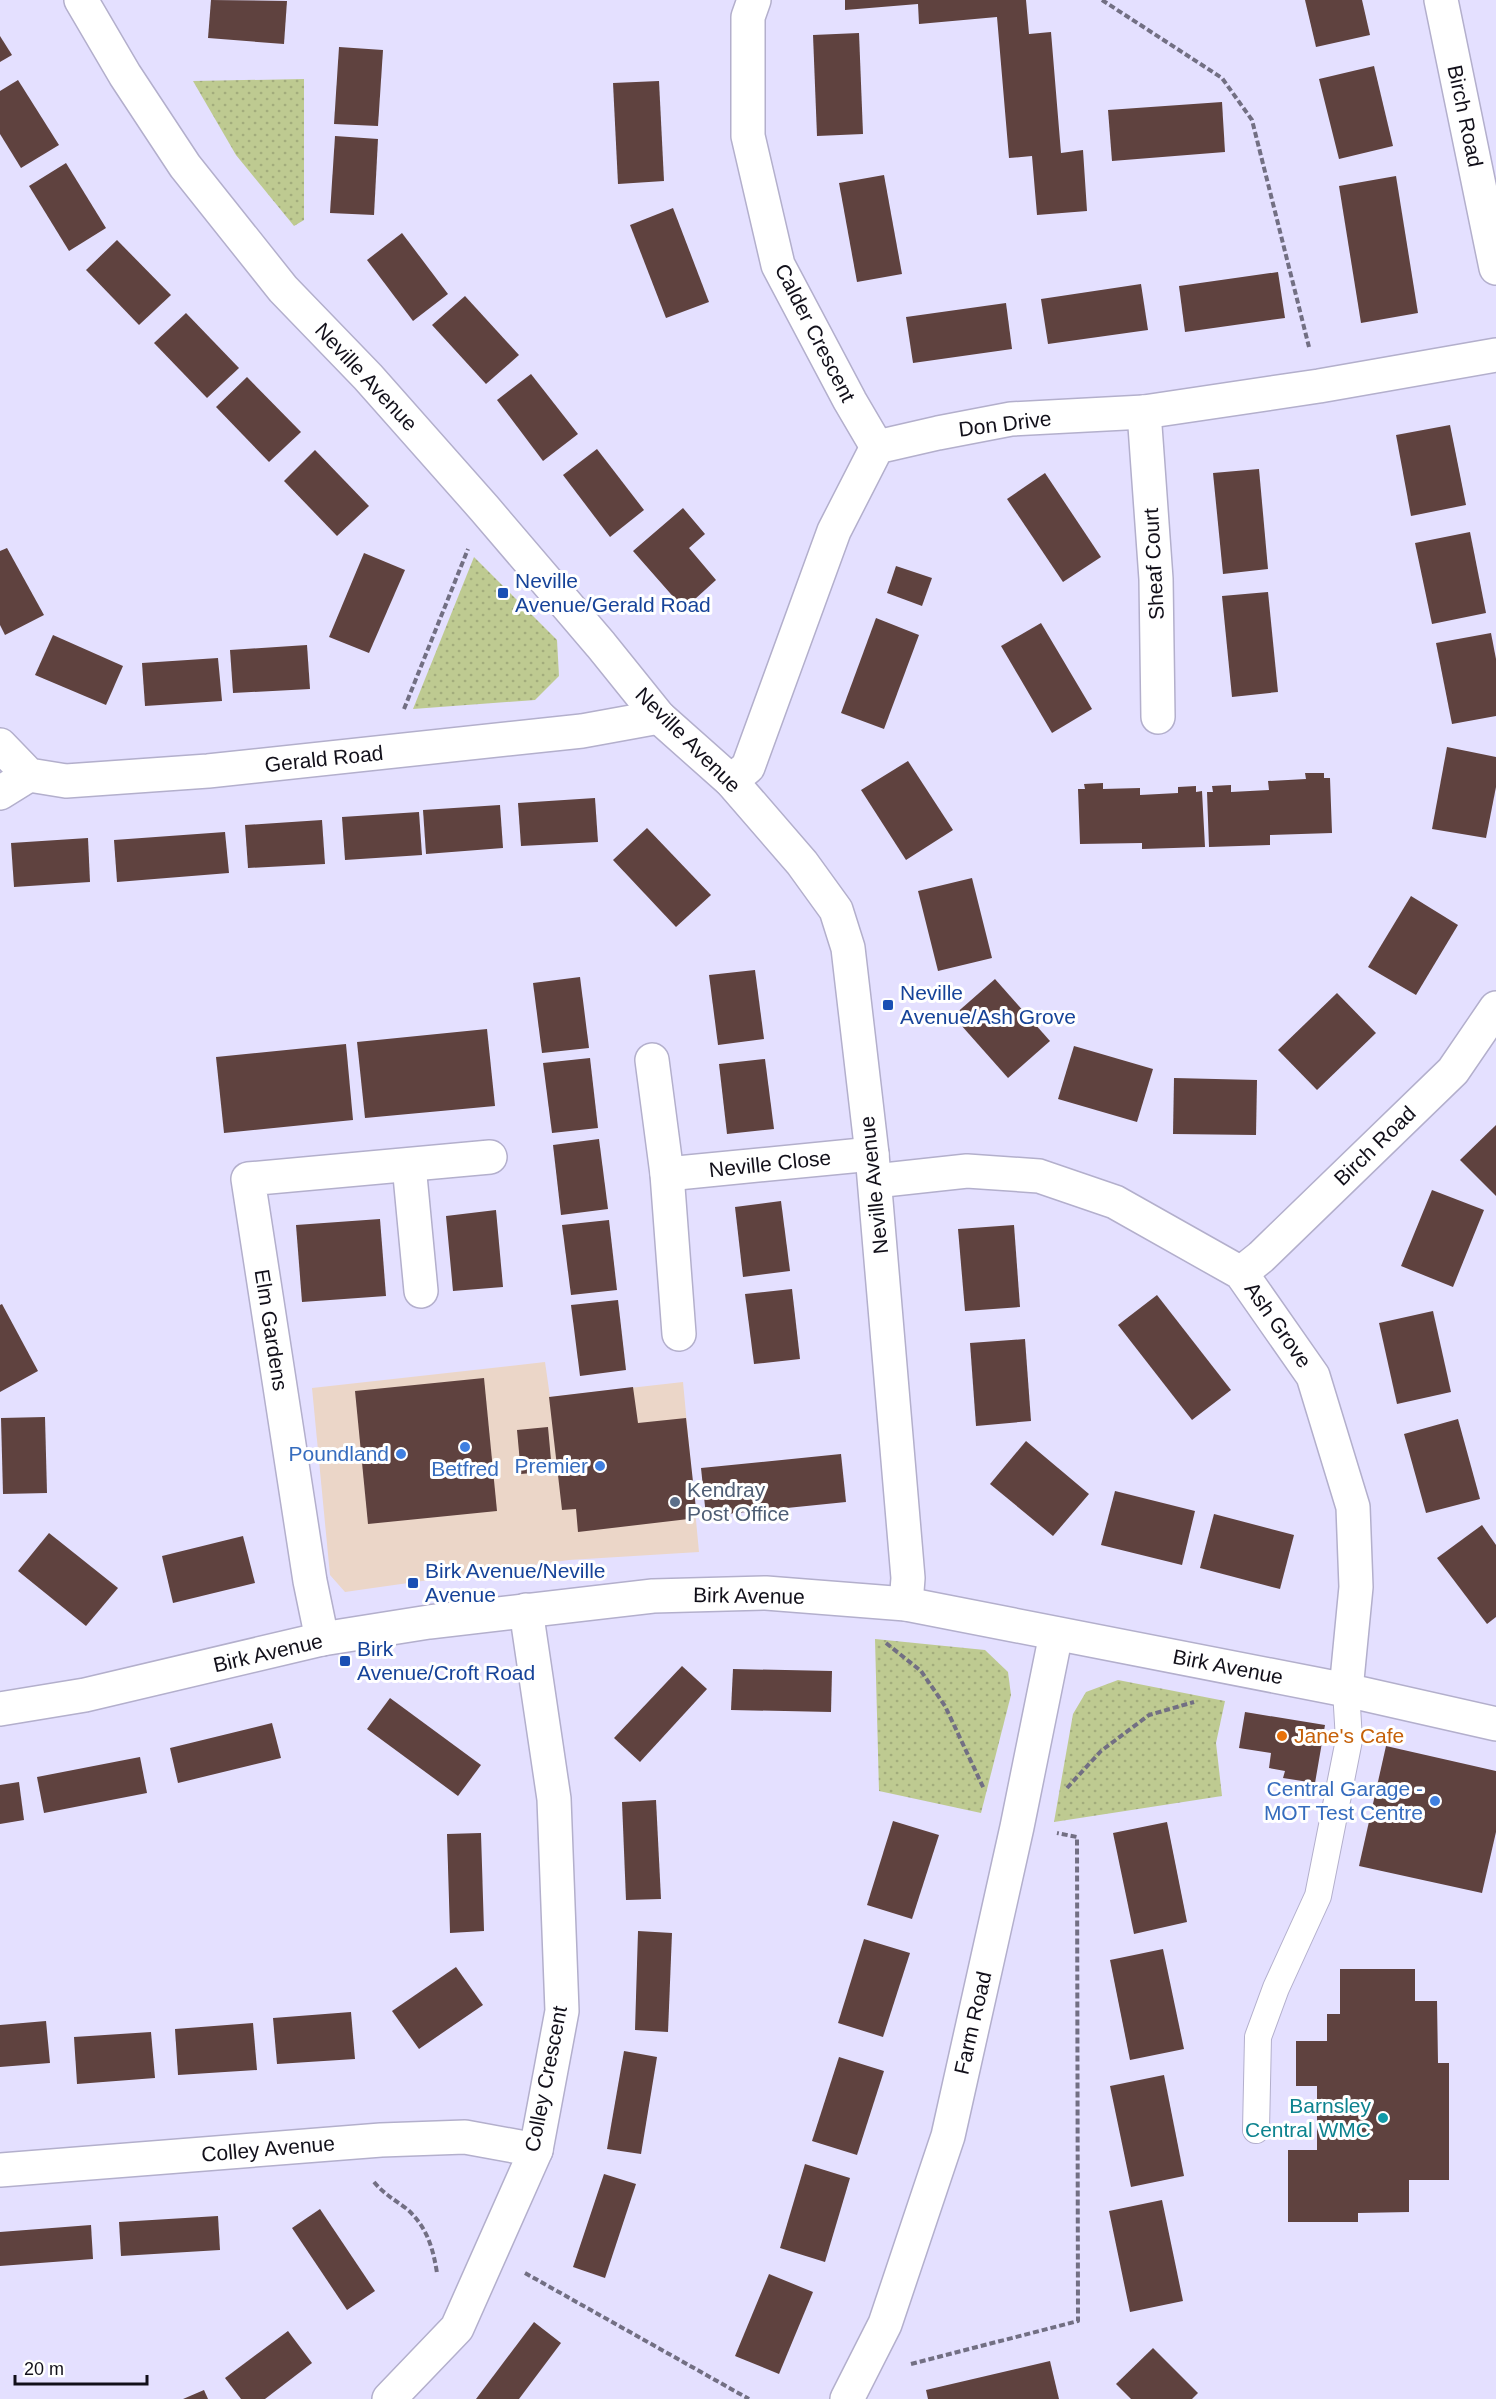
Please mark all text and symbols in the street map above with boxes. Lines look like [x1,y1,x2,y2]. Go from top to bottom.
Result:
street label: Birch Road [1443,63,1488,169]
street label: Calder Crescent [771,260,860,406]
street label: Neville Avenue [311,318,422,435]
street label: Don Drive [957,406,1053,441]
street label: Sheaf Court [1139,507,1168,621]
place label: Neville Avenue/Gerald Road [515,569,711,616]
marker: Neville Avenue/Gerald Road [496,586,510,600]
street label: Neville Avenue [631,683,745,797]
street label: Gerald Road [264,741,384,776]
place label: Neville Avenue/Ash Grove [900,981,1076,1028]
marker: Neville Avenue/Ash Grove [881,998,895,1012]
street label: Birch Road [1329,1101,1420,1190]
street label: Neville Avenue [855,1115,892,1255]
street label: Neville Close [708,1146,832,1181]
street label: Elm Gardens [251,1268,292,1392]
street label: Ash Grove [1241,1277,1316,1372]
marker: Betfred [458,1440,472,1454]
place label: Poundland [289,1442,389,1465]
marker: Poundland [394,1447,408,1461]
place label: Premier [514,1454,588,1477]
place label: Betfred [431,1457,499,1480]
marker: Premier [593,1459,607,1473]
place label: Kendray Post Office [687,1478,789,1525]
marker: Kendray Post Office [668,1495,682,1509]
place label: Birk Avenue/Neville Avenue [425,1559,606,1606]
marker: Birk Avenue/Neville Avenue [406,1576,420,1590]
street label: Birk Avenue [693,1583,805,1608]
street label: Birk Avenue [211,1629,325,1676]
place label: Birk Avenue/Croft Road [357,1637,535,1684]
street label: Birk Avenue [1171,1645,1285,1688]
marker: Birk Avenue/Croft Road [338,1654,352,1668]
place label: Jane's Cafe [1294,1724,1404,1747]
marker: Jane's Cafe [1275,1729,1289,1743]
place label: Central Garage - MOT Test Centre [1264,1777,1423,1824]
marker: Central Garage - MOT Test Centre [1428,1794,1442,1808]
street label: Farm Road [949,1969,996,2077]
street label: Colley Crescent [520,2004,571,2154]
place label: Barnsley Central WMC [1245,2094,1372,2141]
marker: Barnsley Central WMC [1376,2111,1390,2125]
street label: Colley Avenue [200,2131,336,2166]
scale bar [15,2348,147,2386]
text: 20 m [24,2359,64,2379]

